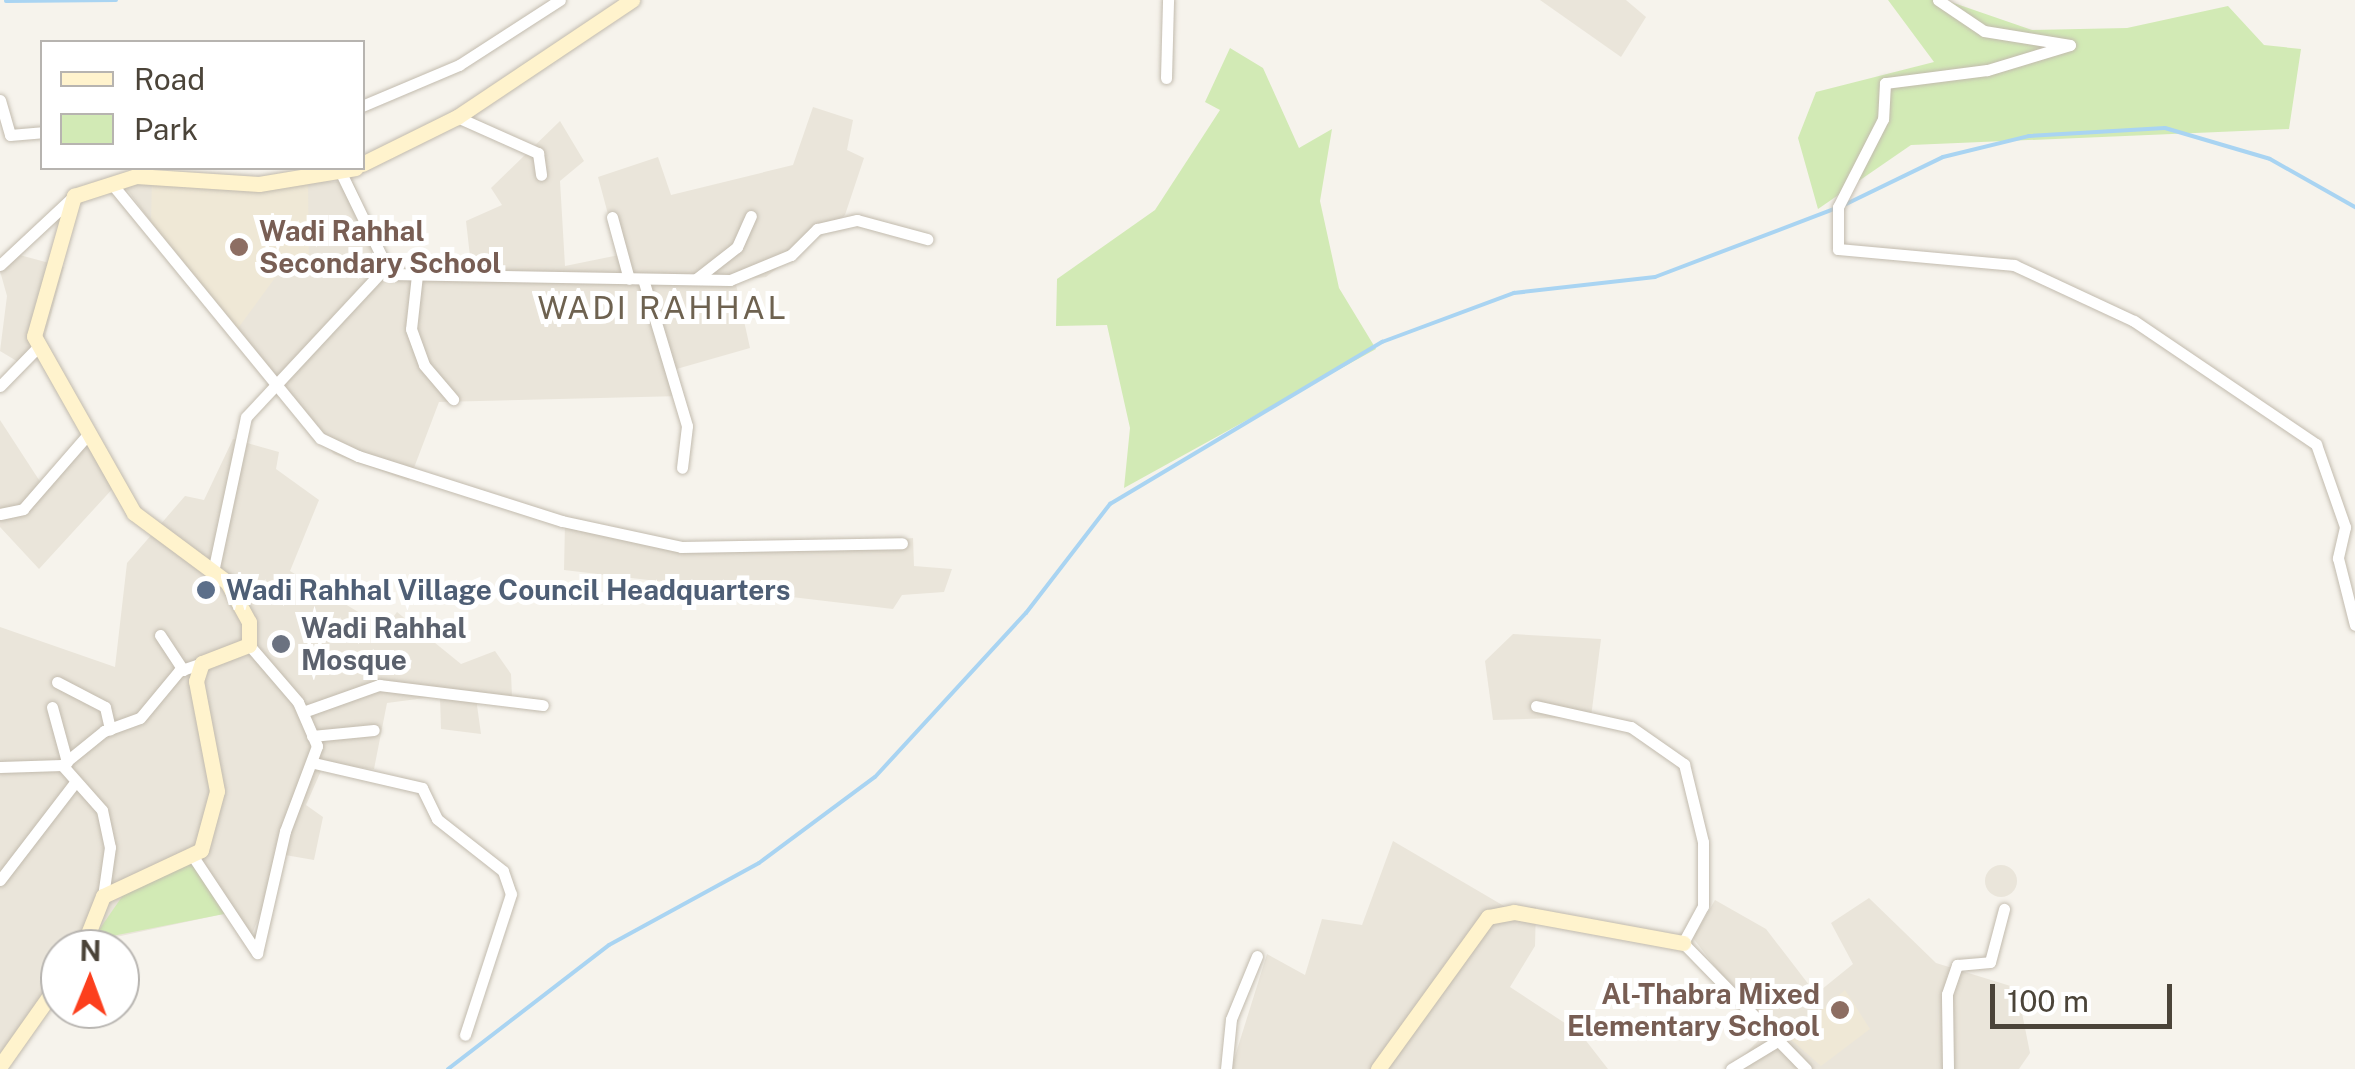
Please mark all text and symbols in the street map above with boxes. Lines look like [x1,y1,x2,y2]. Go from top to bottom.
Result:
legend [40,40,365,170]
text: Road [134,61,205,97]
text: Park [134,111,198,147]
place label: Wadi Rahhal Secondary School [259,214,502,280]
marker: Wadi Rahhal Secondary School [228,236,250,258]
district label: WADI RAHHAL [538,289,788,327]
place label: Wadi Rahhal Village Council Headquarters [226,573,791,607]
marker: Wadi Rahhal Village Council Headquarters [195,579,217,601]
place label: Wadi Rahhal Mosque [301,611,467,677]
marker: Wadi Rahhal Mosque [270,633,292,655]
north arrow [40,929,140,1029]
text: N [79,934,102,967]
scale bar [1995,964,2178,1026]
place label: Al-Thabra Mixed Elementary School [1567,977,1820,1043]
text: 100 m [2007,983,2089,1019]
marker: Al-Thabra Mixed Elementary School [1829,999,1851,1021]

